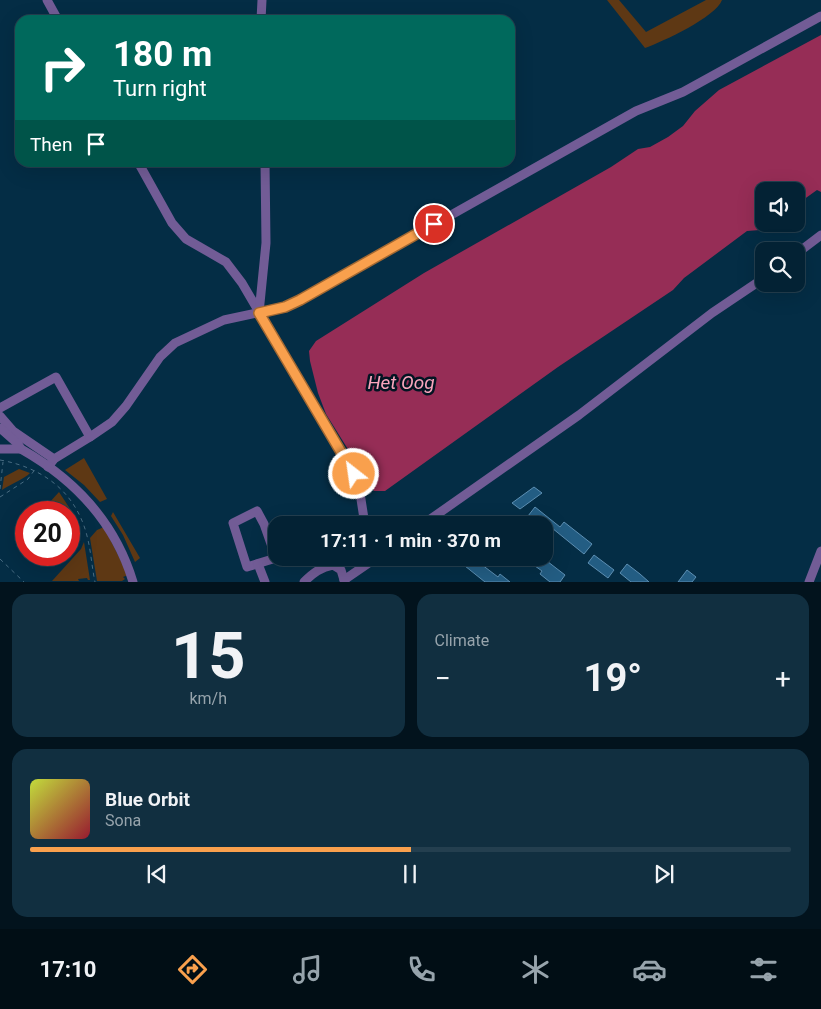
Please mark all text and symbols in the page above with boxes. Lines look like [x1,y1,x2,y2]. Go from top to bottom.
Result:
text: 180 m [113,34,212,75]
icon: right [30,35,95,100]
text: Turn right [113,76,207,101]
icon: arrive [82,130,110,158]
text: Then [30,133,72,156]
map controls [755,182,805,292]
button: sound [755,182,805,232]
pin [413,203,455,245]
icon: arrive [420,210,448,238]
button: search [755,242,805,292]
water label: Het Oog [367,371,435,394]
position arrow [327,447,379,499]
speed limit sign: 20 [15,501,80,566]
text: 17:11 · 1 min · 370 m [320,529,501,552]
text: 15 [171,618,246,694]
text: Climate [435,631,489,650]
text: 19° [584,656,642,700]
text: − [435,662,451,695]
text: + [775,662,791,695]
text: km/h [189,689,227,708]
text: Blue Orbit [105,788,190,811]
text: Sona [105,811,141,830]
icon: previous [143,860,171,888]
icon: pause [396,860,424,888]
icon: next [650,860,678,888]
icon: directions [175,952,210,987]
icon: music [290,952,325,987]
icon: phone [404,952,439,987]
icon: climate [518,952,553,987]
icon: car [632,952,667,987]
icon: filters [746,952,781,987]
text: 17:10 [40,957,96,982]

